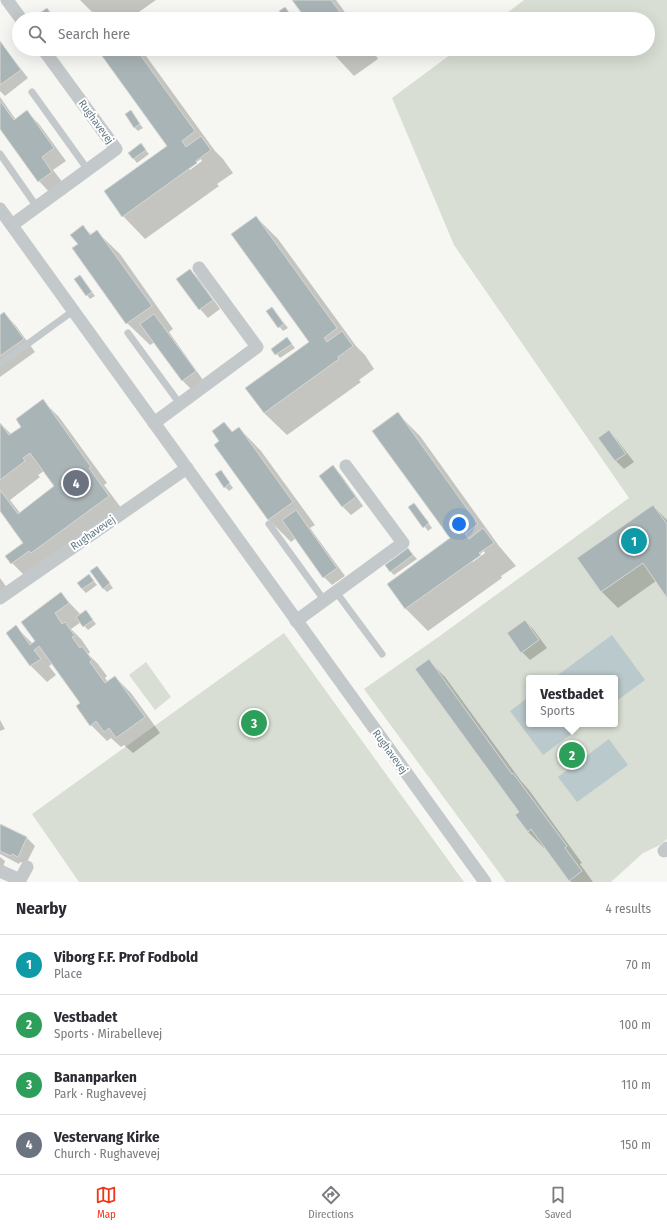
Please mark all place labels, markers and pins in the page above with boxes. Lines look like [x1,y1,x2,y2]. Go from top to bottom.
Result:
pin: 4 [63,468,89,498]
pin: 1 [621,526,647,556]
pin: 3 [241,708,267,738]
pin: 2 [559,740,585,770]

